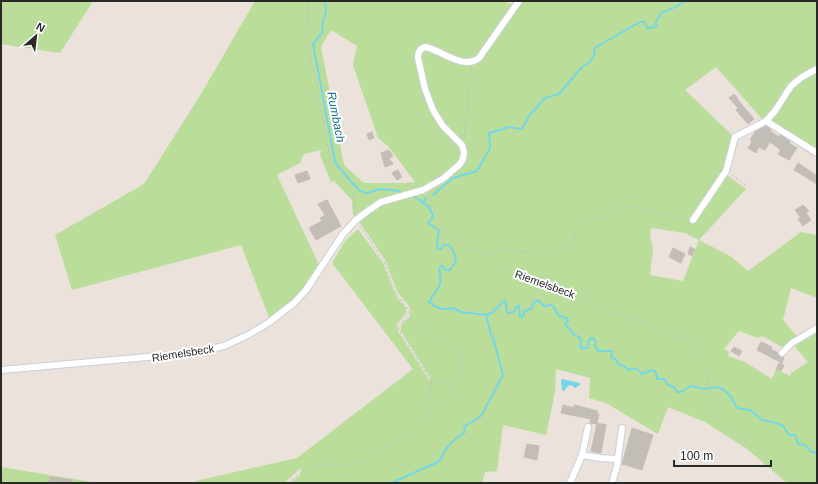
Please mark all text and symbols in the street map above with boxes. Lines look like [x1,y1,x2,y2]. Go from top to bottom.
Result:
north arrow [16,16,56,56]
text: N [34,20,47,34]
water label: Rumbach [324,90,348,144]
street label: Riemelsbeck [513,268,577,301]
street label: Riemelsbeck [151,342,216,364]
scale bar [674,442,771,468]
text: 100 m [680,449,713,463]

